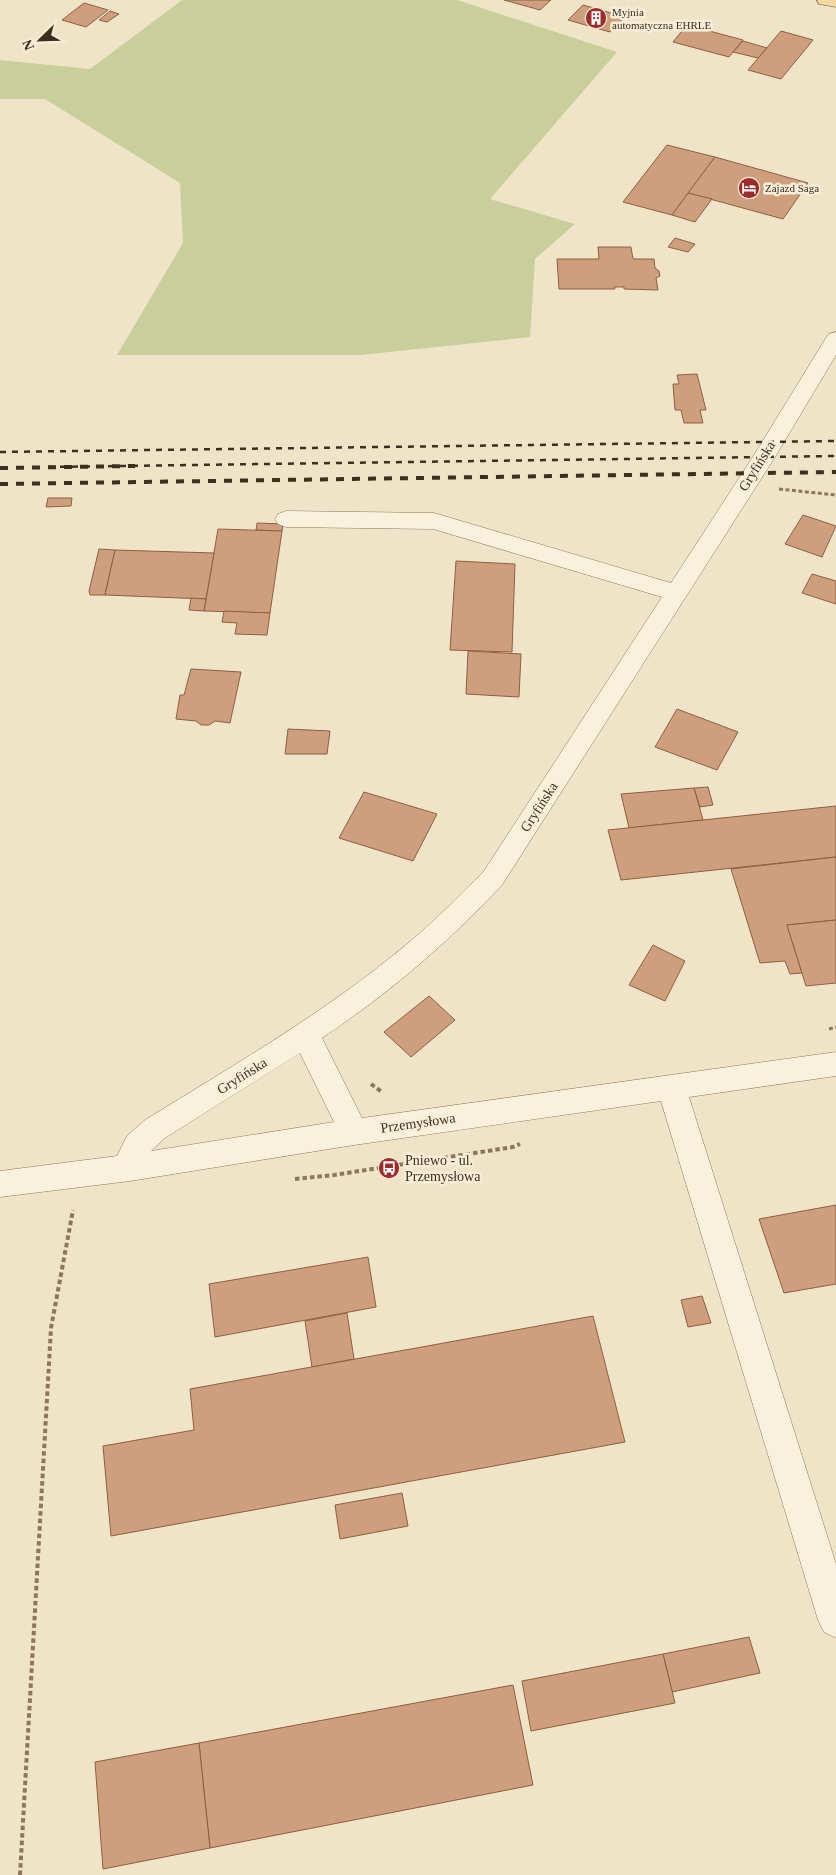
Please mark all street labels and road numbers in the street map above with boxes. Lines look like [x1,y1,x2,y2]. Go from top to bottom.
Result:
street label: Gryfińska [736,438,779,494]
street label: Gryfińska [517,779,561,835]
street label: Gryfińska [214,1054,270,1097]
street label: Przemysłowa [380,1110,457,1136]

